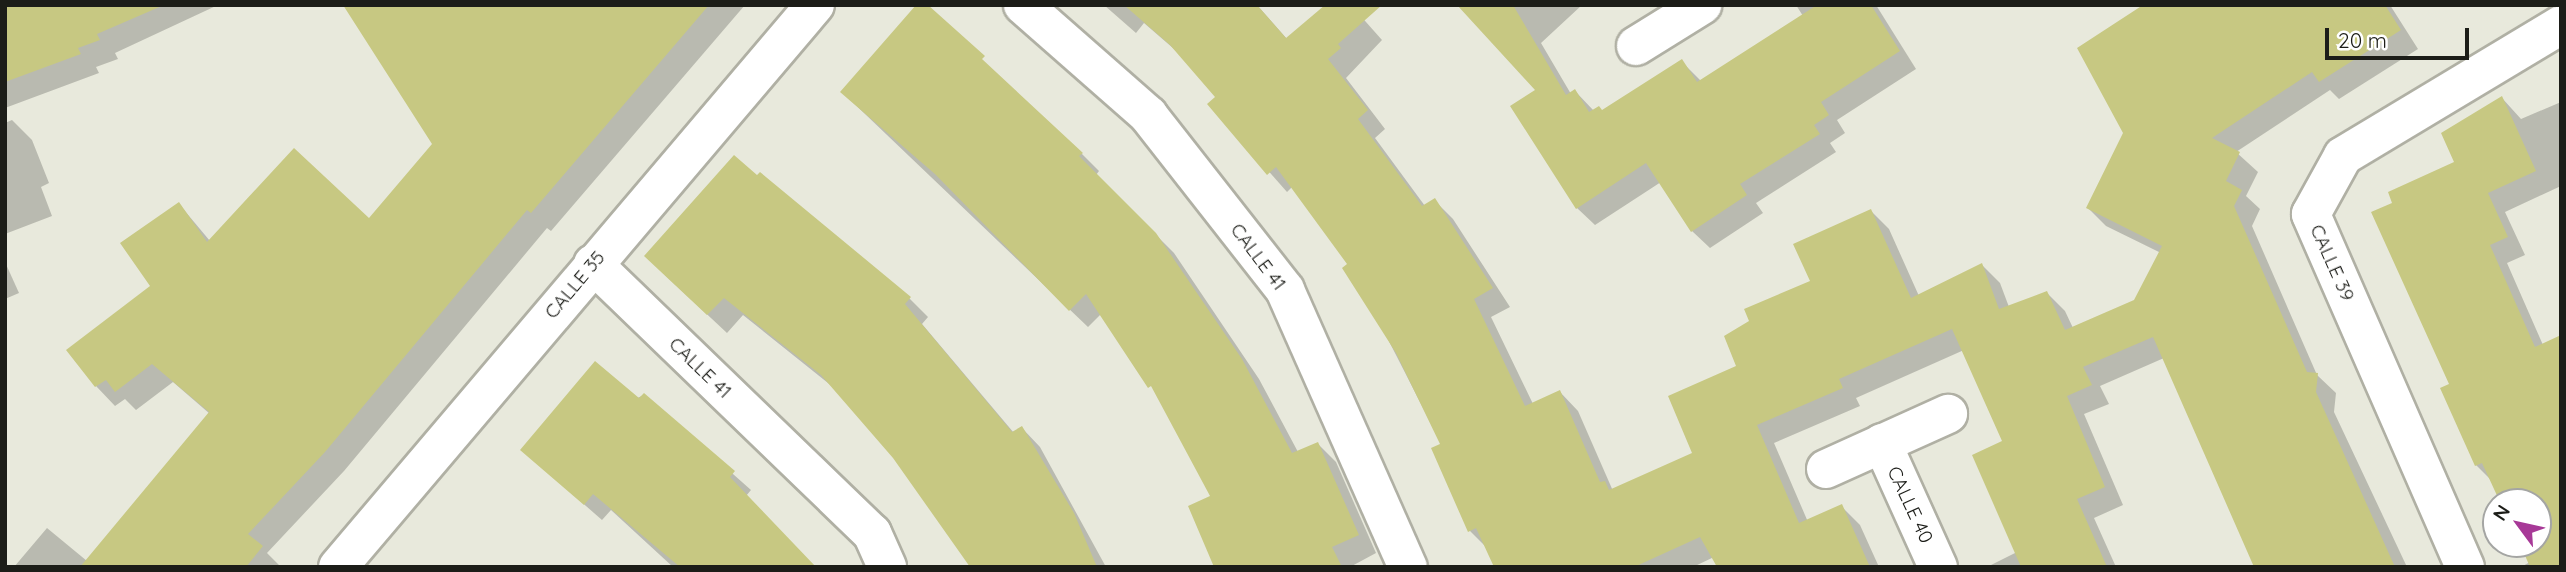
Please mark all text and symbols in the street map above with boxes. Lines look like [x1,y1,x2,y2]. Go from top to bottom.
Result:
scale bar [2328,14,2472,58]
text: 20 m [2338,27,2387,53]
street label: CALLE 41 [1225,219,1291,295]
street label: CALLE 39 [2305,221,2359,305]
street label: CALLE 35 [540,247,610,323]
street label: CALLE 41 [664,333,736,403]
street label: CALLE 40 [1882,463,1938,547]
north arrow [2482,488,2552,558]
text: N [2487,500,2515,525]

